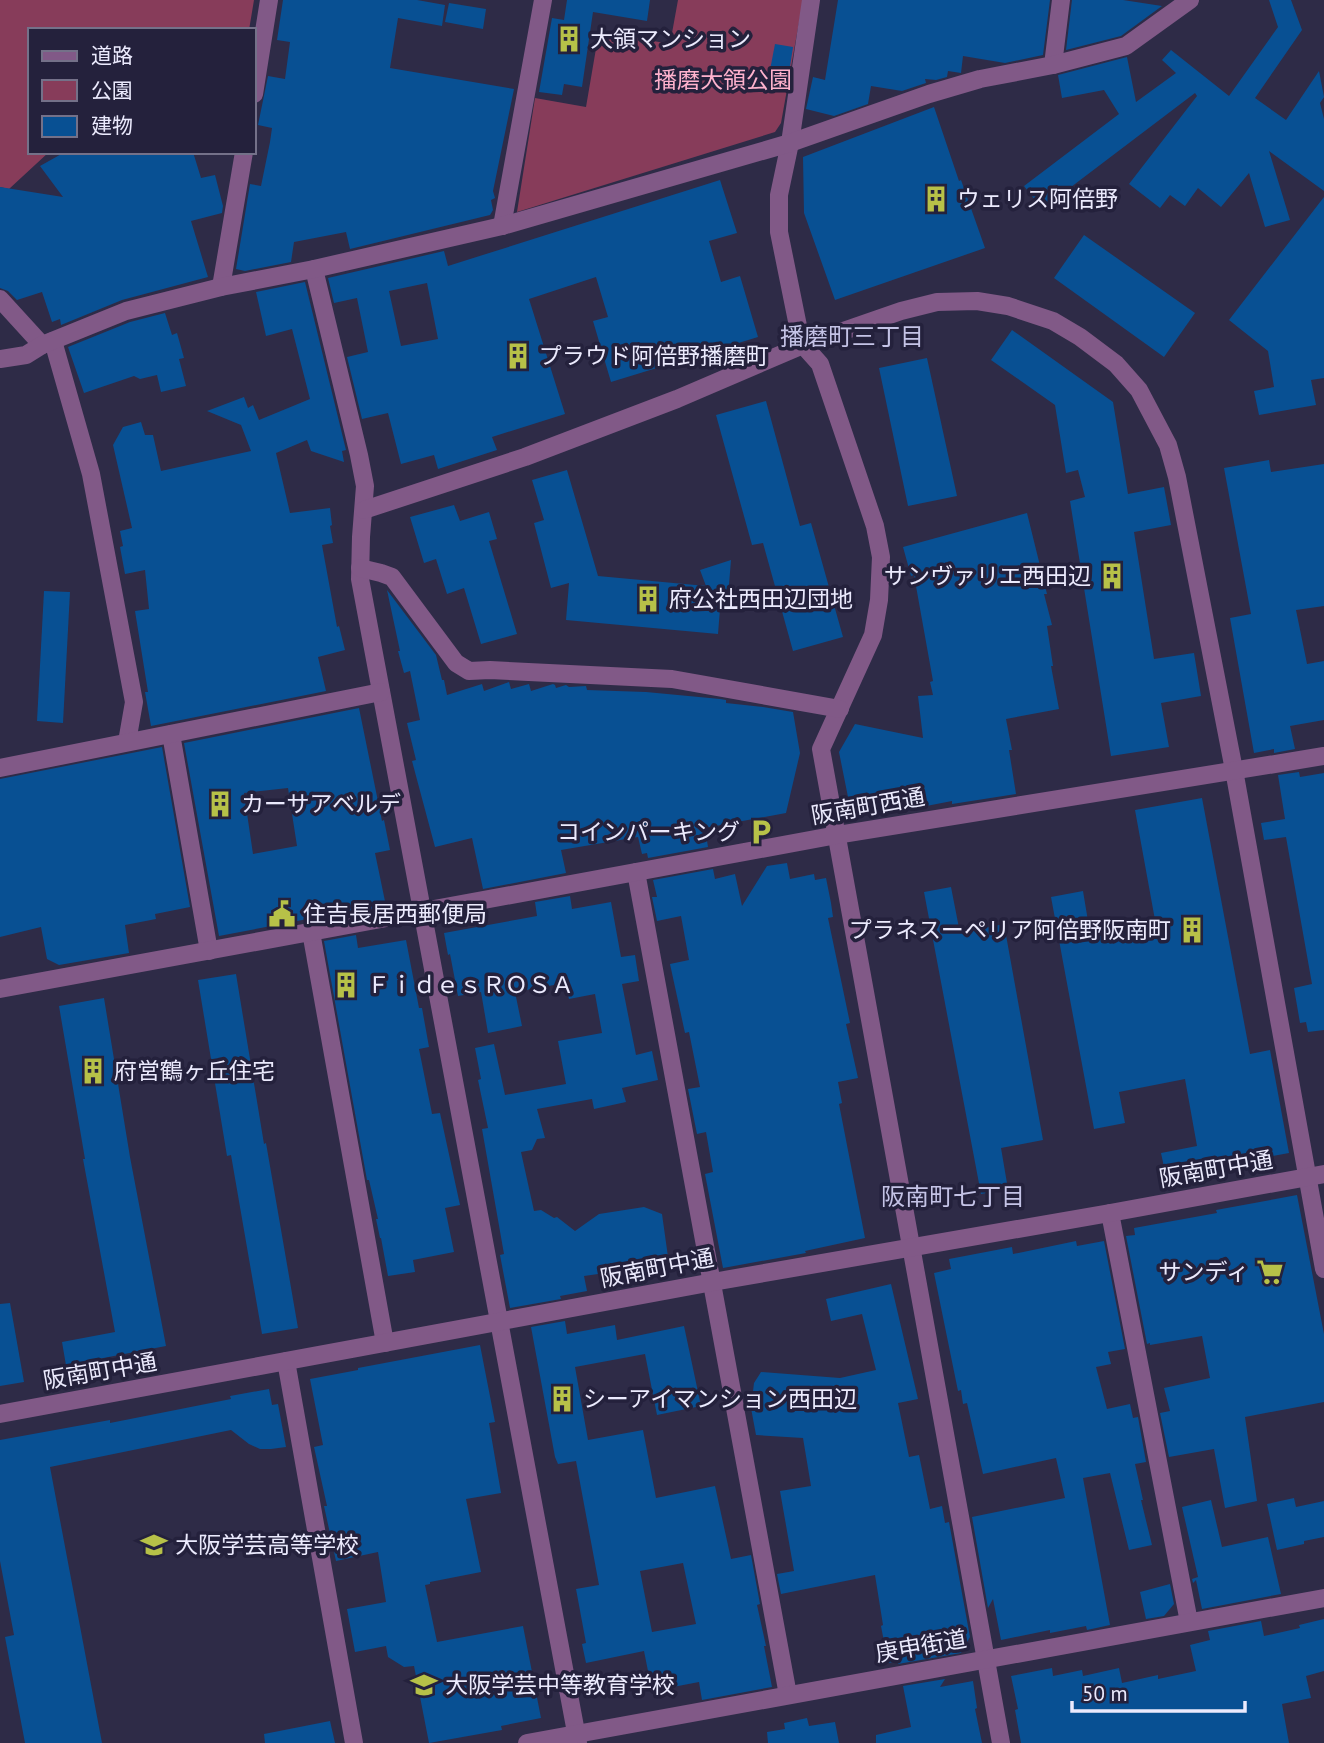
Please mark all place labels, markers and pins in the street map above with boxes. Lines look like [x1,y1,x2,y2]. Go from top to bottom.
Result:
building icon: 大領マンション [554,24,584,54]
place label: 大領マンション [590,24,751,53]
building icon: ウェリス阿倍野 [921,184,951,214]
place label: ウェリス阿倍野 [957,184,1118,213]
building icon: プラウド阿倍野播磨町 [503,341,533,371]
place label: プラウド阿倍野播磨町 [539,341,769,370]
place label: サンヴァリエ西田辺 [884,561,1091,590]
building icon: サンヴァリエ西田辺 [1097,561,1127,591]
building icon: 府公社西田辺団地 [633,584,663,614]
place label: 府公社西田辺団地 [669,584,853,613]
building icon: カーサアベルデ [205,789,235,819]
place label: カーサアベルデ [241,789,401,818]
place label: コインパーキング [557,817,740,846]
parking icon: コインパーキング [746,817,776,847]
public building icon: 住吉長居西郵便局 [267,899,297,929]
place label: 住吉長居西郵便局 [303,899,487,928]
place label: プラネスーペリア阿倍野阪南町 [849,915,1171,944]
building icon: プラネスーペリア阿倍野阪南町 [1177,915,1207,945]
building icon: ＦｉｄｅｓＲＯＳＡ [331,970,361,1000]
place label: ＦｉｄｅｓＲＯＳＡ [367,970,574,999]
building icon: 府営鶴ヶ丘住宅 [78,1056,108,1086]
place label: 府営鶴ヶ丘住宅 [114,1056,275,1085]
place label: サンディ [1159,1257,1249,1286]
supermarket icon: サンディ [1255,1257,1285,1287]
building icon: シーアイマンション西田辺 [547,1384,577,1414]
place label: シーアイマンション西田辺 [583,1384,857,1413]
school or university icon: 大阪学芸高等学校 [139,1530,169,1560]
place label: 大阪学芸高等学校 [175,1530,359,1559]
school or university icon: 大阪学芸中等教育学校 [409,1670,439,1700]
place label: 大阪学芸中等教育学校 [445,1670,675,1699]

